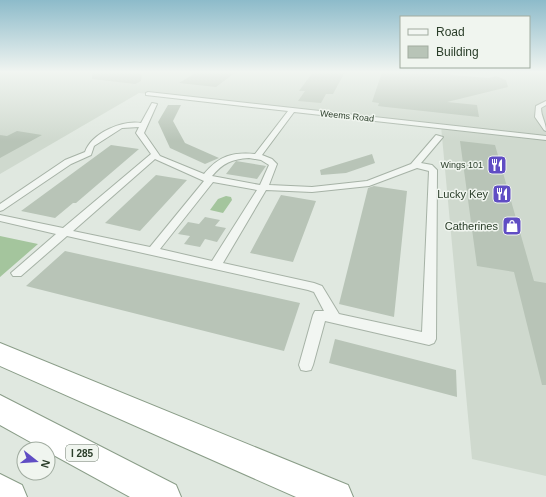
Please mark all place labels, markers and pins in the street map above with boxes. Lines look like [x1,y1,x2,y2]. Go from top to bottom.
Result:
restaurant icon: Wings 101 [486,154,508,176]
place label: Wings 101 [440,160,483,170]
restaurant icon: Lucky Key [491,183,513,205]
place label: Lucky Key [437,188,488,200]
shop icon: Catherines [501,215,523,237]
place label: Catherines [445,220,498,232]

